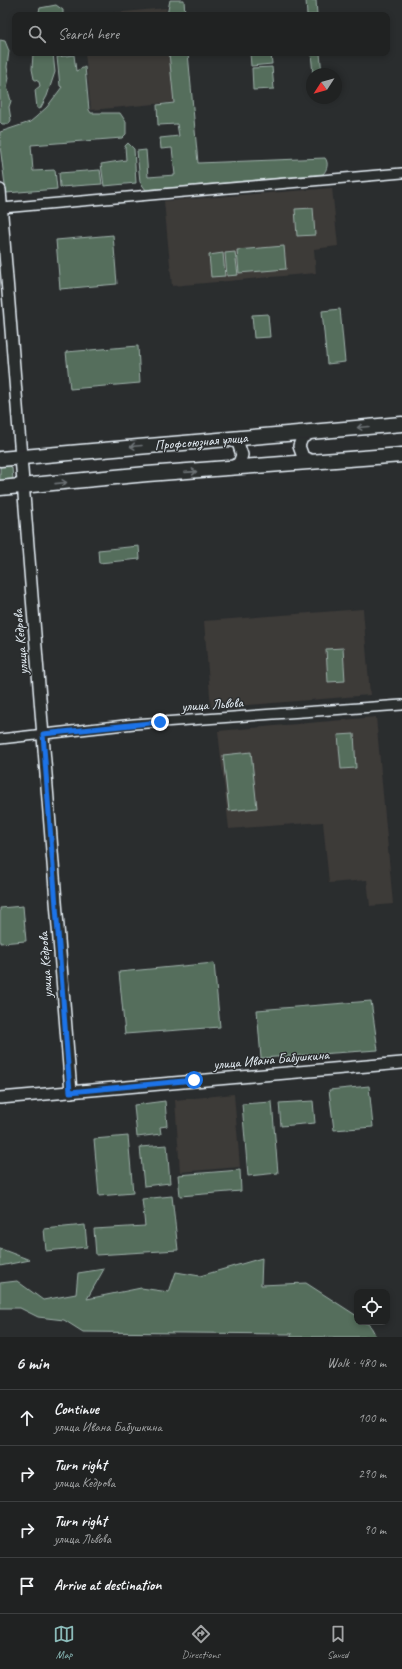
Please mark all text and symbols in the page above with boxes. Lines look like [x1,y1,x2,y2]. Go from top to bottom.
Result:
search box [12,12,390,56]
icon: search [26,23,48,45]
text: Search here [58,25,119,44]
north arrow [306,68,342,104]
one-way arrow [357,424,370,431]
street label: Профсоюзная улица [154,429,250,454]
one-way arrow [130,443,143,450]
one-way arrow [184,468,197,475]
one-way arrow [55,479,68,486]
street label: улица Кедрова [9,607,32,676]
street label: улица Львова [180,694,245,715]
route end [151,713,169,731]
street label: улица Кедрова [35,930,56,999]
street label: улица Ивана Бабушкина [212,1046,331,1073]
route start [185,1071,203,1089]
map controls [354,1289,390,1325]
button: locate [354,1289,390,1325]
text: 6 min [16,1353,49,1374]
text: Walk · 480 m [327,1355,386,1371]
text: Continue [54,1400,99,1419]
icon: ahead [16,1407,38,1429]
text: 100 m [358,1410,386,1426]
text: улица Ивана Бабушкина [54,1419,162,1435]
text: Turn right [54,1456,107,1475]
icon: right [16,1463,38,1485]
text: 290 m [358,1466,386,1482]
text: улица Кедрова [54,1475,115,1491]
text: Turn right [54,1512,107,1531]
icon: right [16,1519,38,1541]
text: 90 m [364,1522,386,1538]
text: улица Львова [54,1531,111,1547]
icon: arrive [16,1575,38,1597]
text: Arrive at destination [54,1576,161,1595]
tab: Map [53,1623,75,1661]
tab: Directions [182,1623,220,1661]
tab: Saved [327,1623,349,1661]

